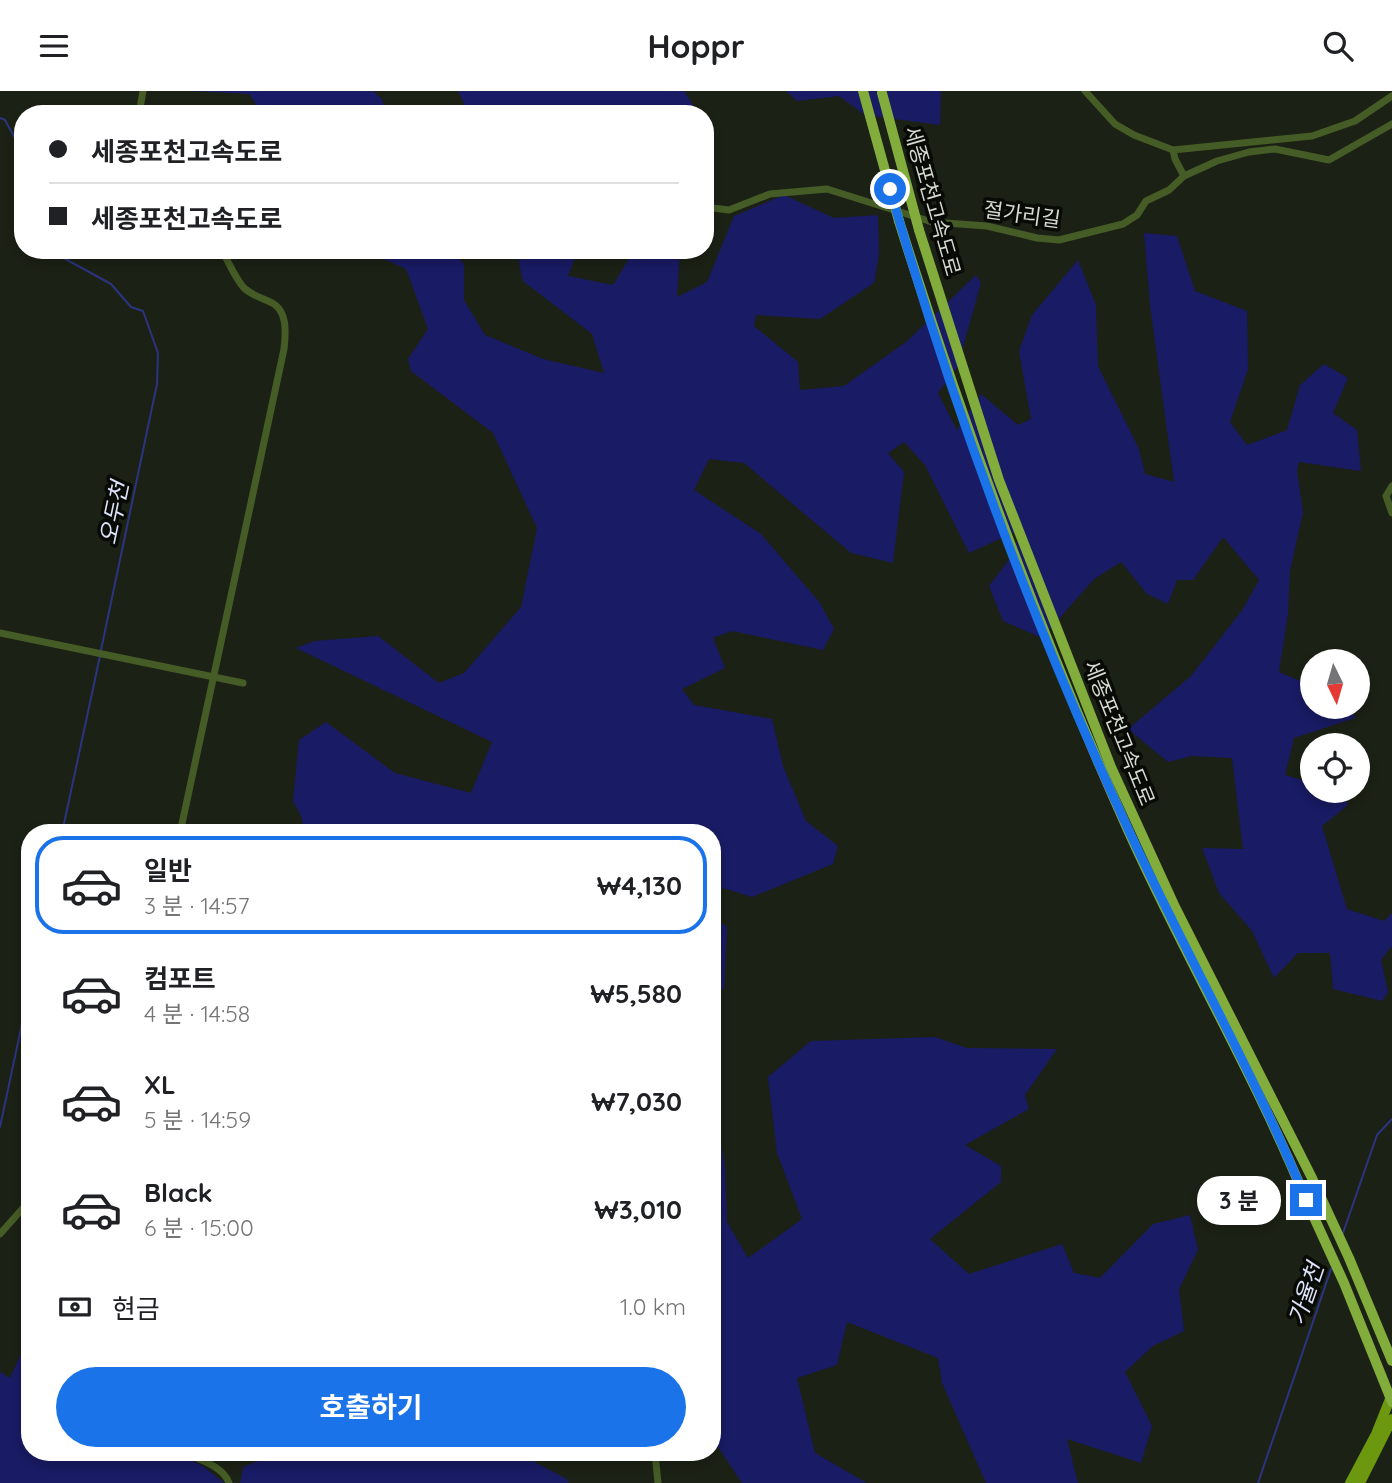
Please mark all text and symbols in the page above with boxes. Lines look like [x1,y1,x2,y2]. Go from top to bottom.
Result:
text: Hoppr [647,26,745,66]
icon: menu [35,27,73,65]
icon: search [1319,27,1357,65]
street label: 세종포천고속도로 [899,123,967,279]
text: 세종포천고속도로 [91,135,282,168]
route start [874,173,906,205]
street label: 절가리길 [982,196,1062,232]
text: 세종포천고속도로 [91,202,282,235]
water label: 오두천 [93,476,135,547]
north arrow [1300,649,1370,719]
map controls [1300,649,1370,803]
street label: 세종포천고속도로 [1079,656,1161,809]
button: locate [1300,733,1370,803]
icon: car [60,854,123,917]
text: 일반 [144,854,192,887]
text: ₩4,130 [597,869,682,902]
text: 3 분 · 14:57 [144,891,249,920]
icon: car [60,962,123,1025]
text: 컴포트 [144,962,216,995]
text: ₩5,580 [590,977,682,1010]
text: 4 분 · 14:58 [144,999,250,1028]
text: XL [144,1068,176,1101]
icon: car [60,1070,123,1133]
text: ₩7,030 [591,1085,682,1118]
text: 5 분 · 14:59 [144,1105,251,1134]
callout: 3 분 [1198,1175,1282,1225]
text: Black [144,1176,213,1209]
icon: car [60,1178,123,1241]
route end [1290,1184,1322,1216]
text: 3 분 [1219,1186,1259,1215]
text: ₩3,010 [594,1193,682,1226]
text: 6 분 · 15:00 [144,1213,254,1242]
water label: 가율천 [1281,1256,1330,1329]
icon: cash [56,1288,94,1326]
text: 현금 [112,1292,160,1325]
text: 1.0 km [620,1292,686,1321]
button: 호출하기 [56,1367,686,1447]

